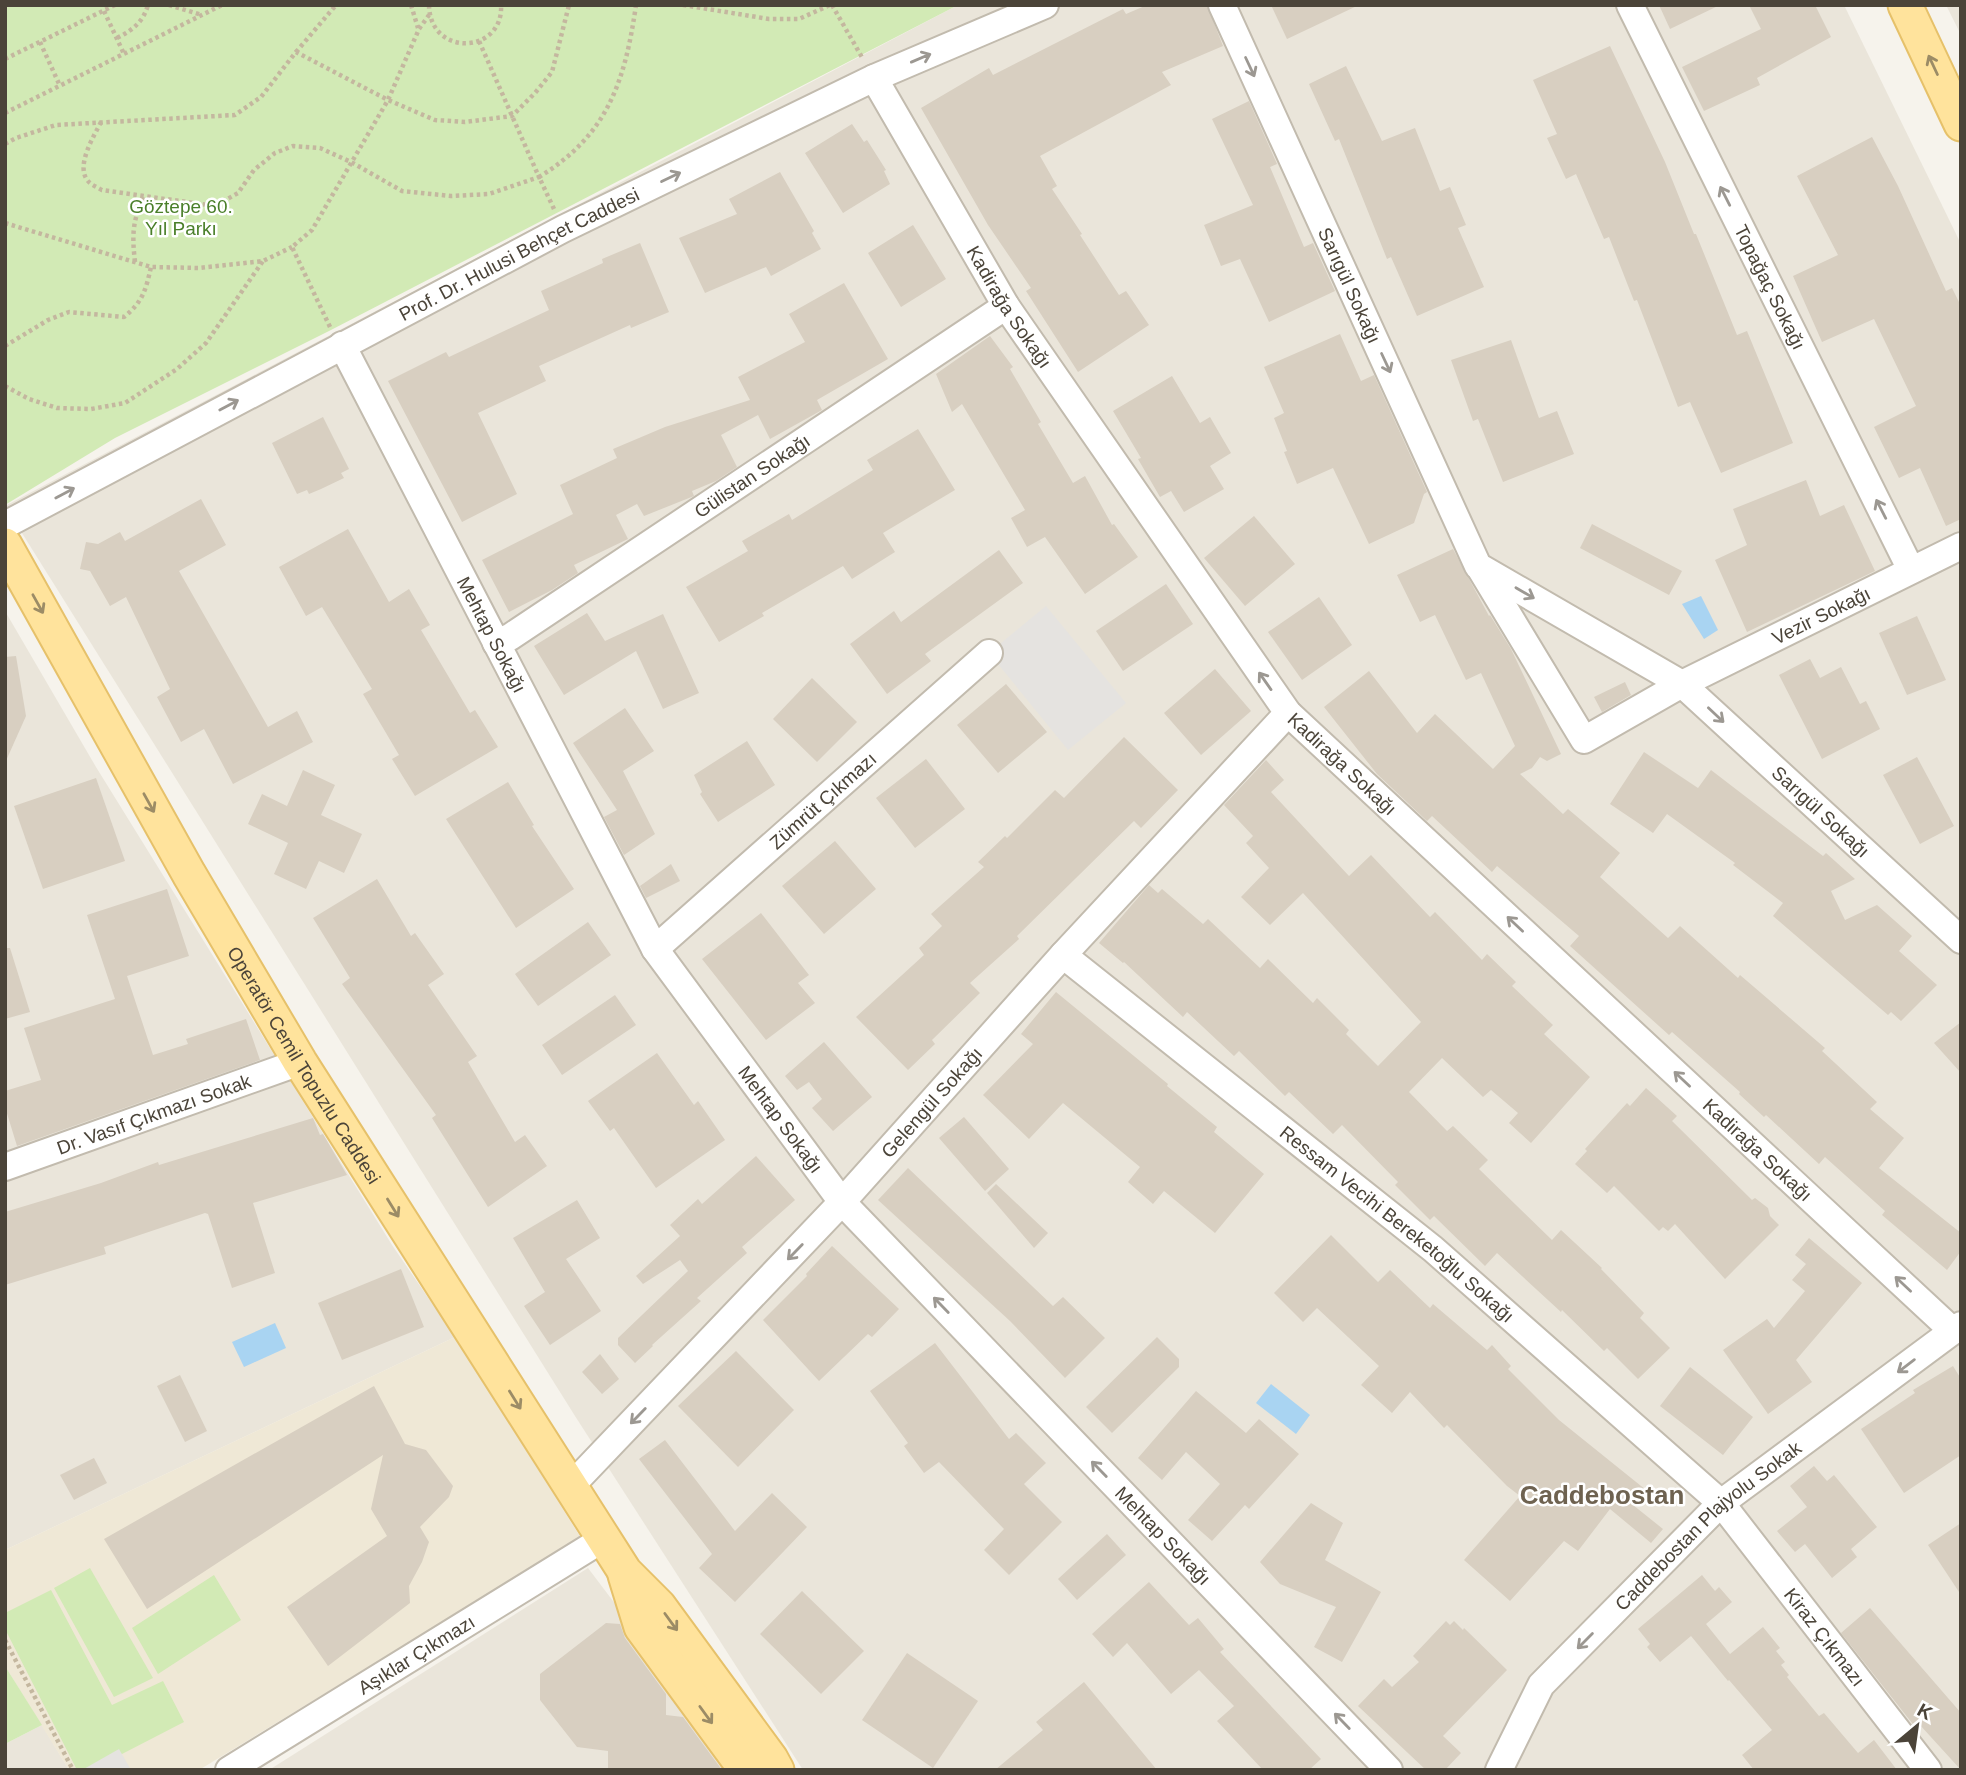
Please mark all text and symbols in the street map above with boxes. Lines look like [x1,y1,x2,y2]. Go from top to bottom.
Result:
one-way arrow [909,51,931,64]
one-way arrow [1926,54,1939,76]
one-way arrow [1244,56,1258,77]
one-way arrow [660,169,681,183]
street label: Prof. Dr. Hulusi Behçet Caddesi [395,183,642,325]
one-way arrow [1717,186,1731,207]
park label: Göztepe 60. Yıl Parkı [129,196,233,239]
street label: Topağaç Sokağı [1731,221,1810,353]
street label: Sarıgül Sokağı [1314,224,1385,346]
street label: Kadirağa Sokağı [963,242,1056,372]
one-way arrow [1380,352,1393,374]
one-way arrow [219,398,239,412]
street label: Gülistan Sokağı [690,430,814,522]
one-way arrow [55,486,75,500]
one-way arrow [1874,499,1887,520]
street label: Mehtap Sokağı [453,573,531,696]
street label: Vezir Sokağı [1769,582,1874,648]
one-way arrow [1514,587,1535,600]
one-way arrow [32,594,46,614]
one-way arrow [1258,672,1272,691]
one-way arrow [1707,707,1725,723]
street label: Kadirağa Sokağı [1284,708,1401,819]
street label: Zümrüt Çıkmazı [765,748,880,853]
street label: Sarıgül Sokağı [1768,762,1874,861]
one-way arrow [143,792,156,813]
one-way arrow [1507,916,1524,933]
street label: Operatör Cemil Topuzlu Caddesi [224,943,385,1187]
street label: Gelengül Sokağı [877,1043,986,1162]
street label: Mehtap Sokağı [734,1062,827,1177]
street label: Dr. Vasıf Çıkmazı Sokak [54,1070,254,1158]
one-way arrow [1674,1071,1691,1088]
street label: Kadirağa Sokağı [1699,1094,1816,1205]
street label: Ressam Vecihi Bereketoğlu Sokağı [1276,1121,1519,1326]
one-way arrow [385,1198,400,1217]
one-way arrow [786,1243,803,1260]
one-way arrow [1894,1276,1912,1293]
one-way arrow [932,1297,949,1314]
one-way arrow [1897,1358,1915,1373]
one-way arrow [507,1390,522,1409]
one-way arrow [629,1407,646,1424]
street label: Caddebostan Plajyolu Sokak [1611,1437,1805,1614]
one-way arrow [1090,1461,1107,1478]
district label: Caddebostan [1520,1480,1684,1510]
street label: Mehtap Sokağı [1111,1482,1215,1589]
street label: Kiraz Çıkmazı [1780,1584,1869,1690]
street label: Aşıklar Çıkmazı [354,1610,478,1698]
one-way arrow [663,1613,678,1632]
one-way arrow [1577,1632,1594,1649]
north arrow [1882,1691,1952,1761]
text: K [1914,1699,1936,1724]
one-way arrow [699,1705,713,1724]
one-way arrow [1333,1712,1350,1729]

